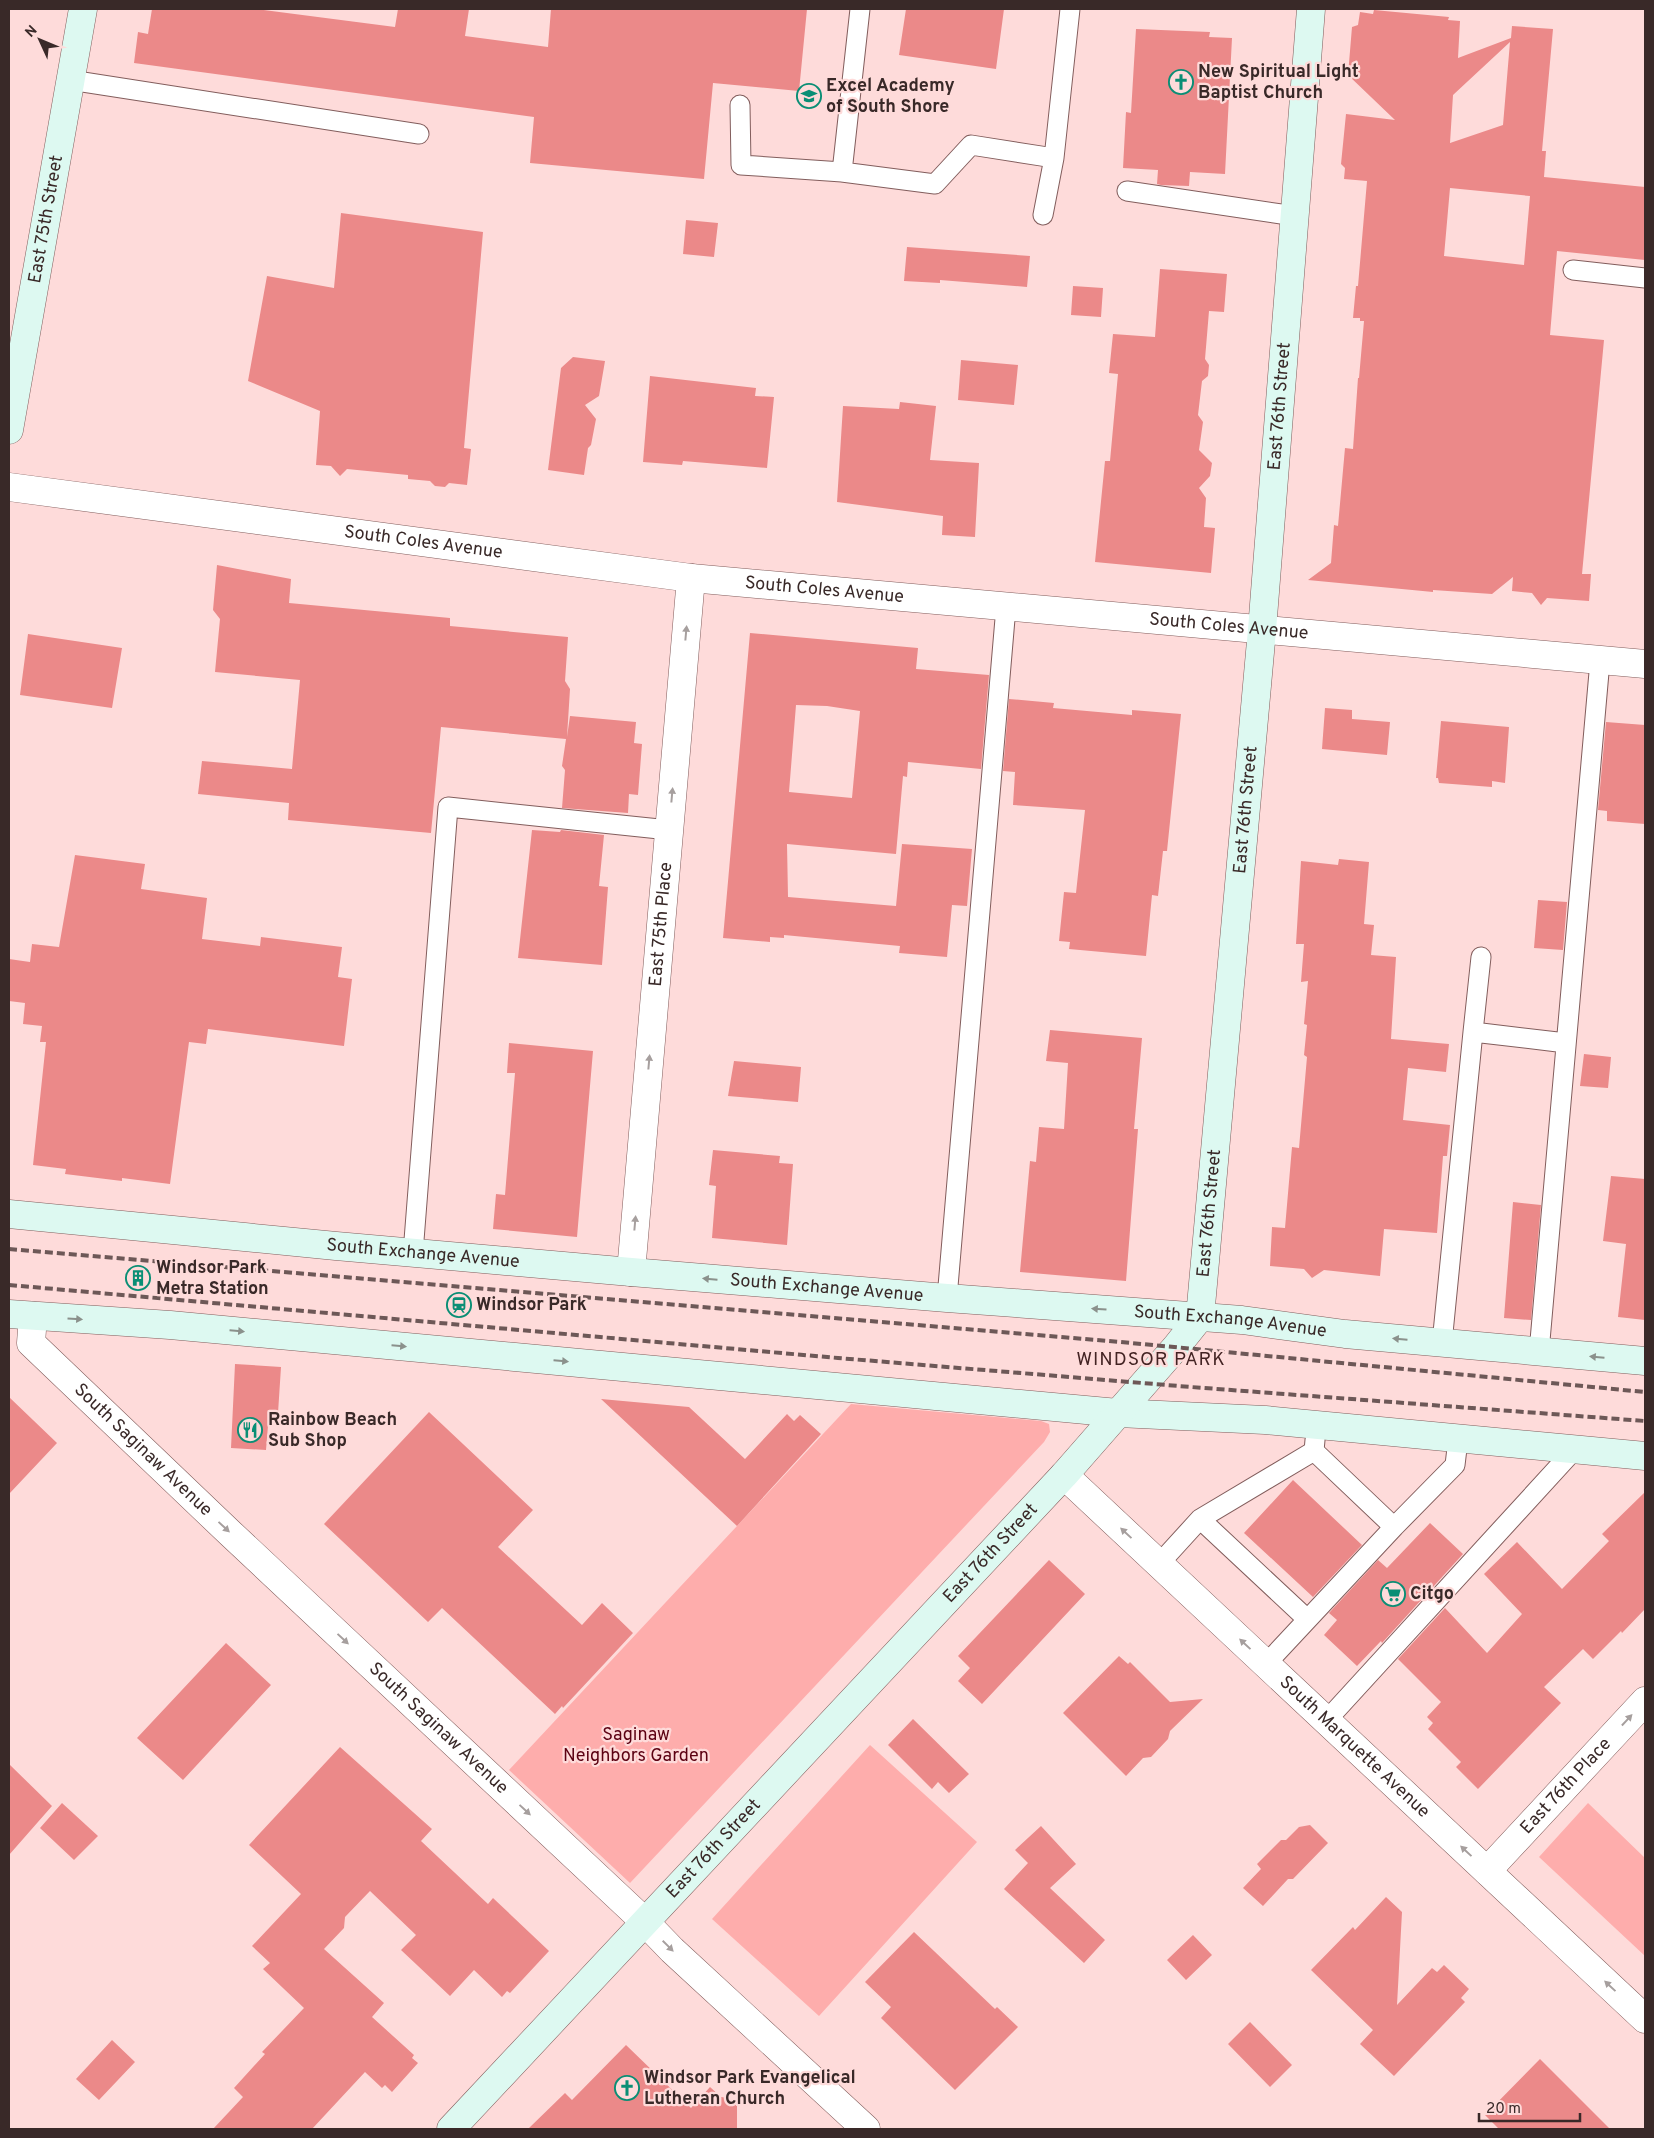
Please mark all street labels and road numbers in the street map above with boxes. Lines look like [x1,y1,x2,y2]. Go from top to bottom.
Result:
street label: East 75th Street [23,153,69,285]
street label: East 76th Street [1263,341,1296,471]
street label: South Coles Avenue [343,520,504,564]
street label: South Coles Avenue [744,571,905,609]
street label: South Coles Avenue [1148,608,1309,645]
street label: East 76th Street [1229,745,1263,875]
street label: East 75th Place [644,861,678,987]
street label: East 76th Street [1192,1148,1227,1278]
street label: South Exchange Avenue [325,1234,521,1274]
street label: South Exchange Avenue [729,1269,924,1308]
street label: South Exchange Avenue [1133,1300,1328,1343]
street label: South Saginaw Avenue [69,1379,217,1521]
street label: East 76th Street [938,1499,1043,1608]
street label: South Saginaw Avenue [364,1658,513,1799]
street label: South Marquette Avenue [1274,1671,1435,1823]
street label: East 76th Place [1516,1733,1616,1839]
street label: East 76th Street [661,1794,766,1904]

